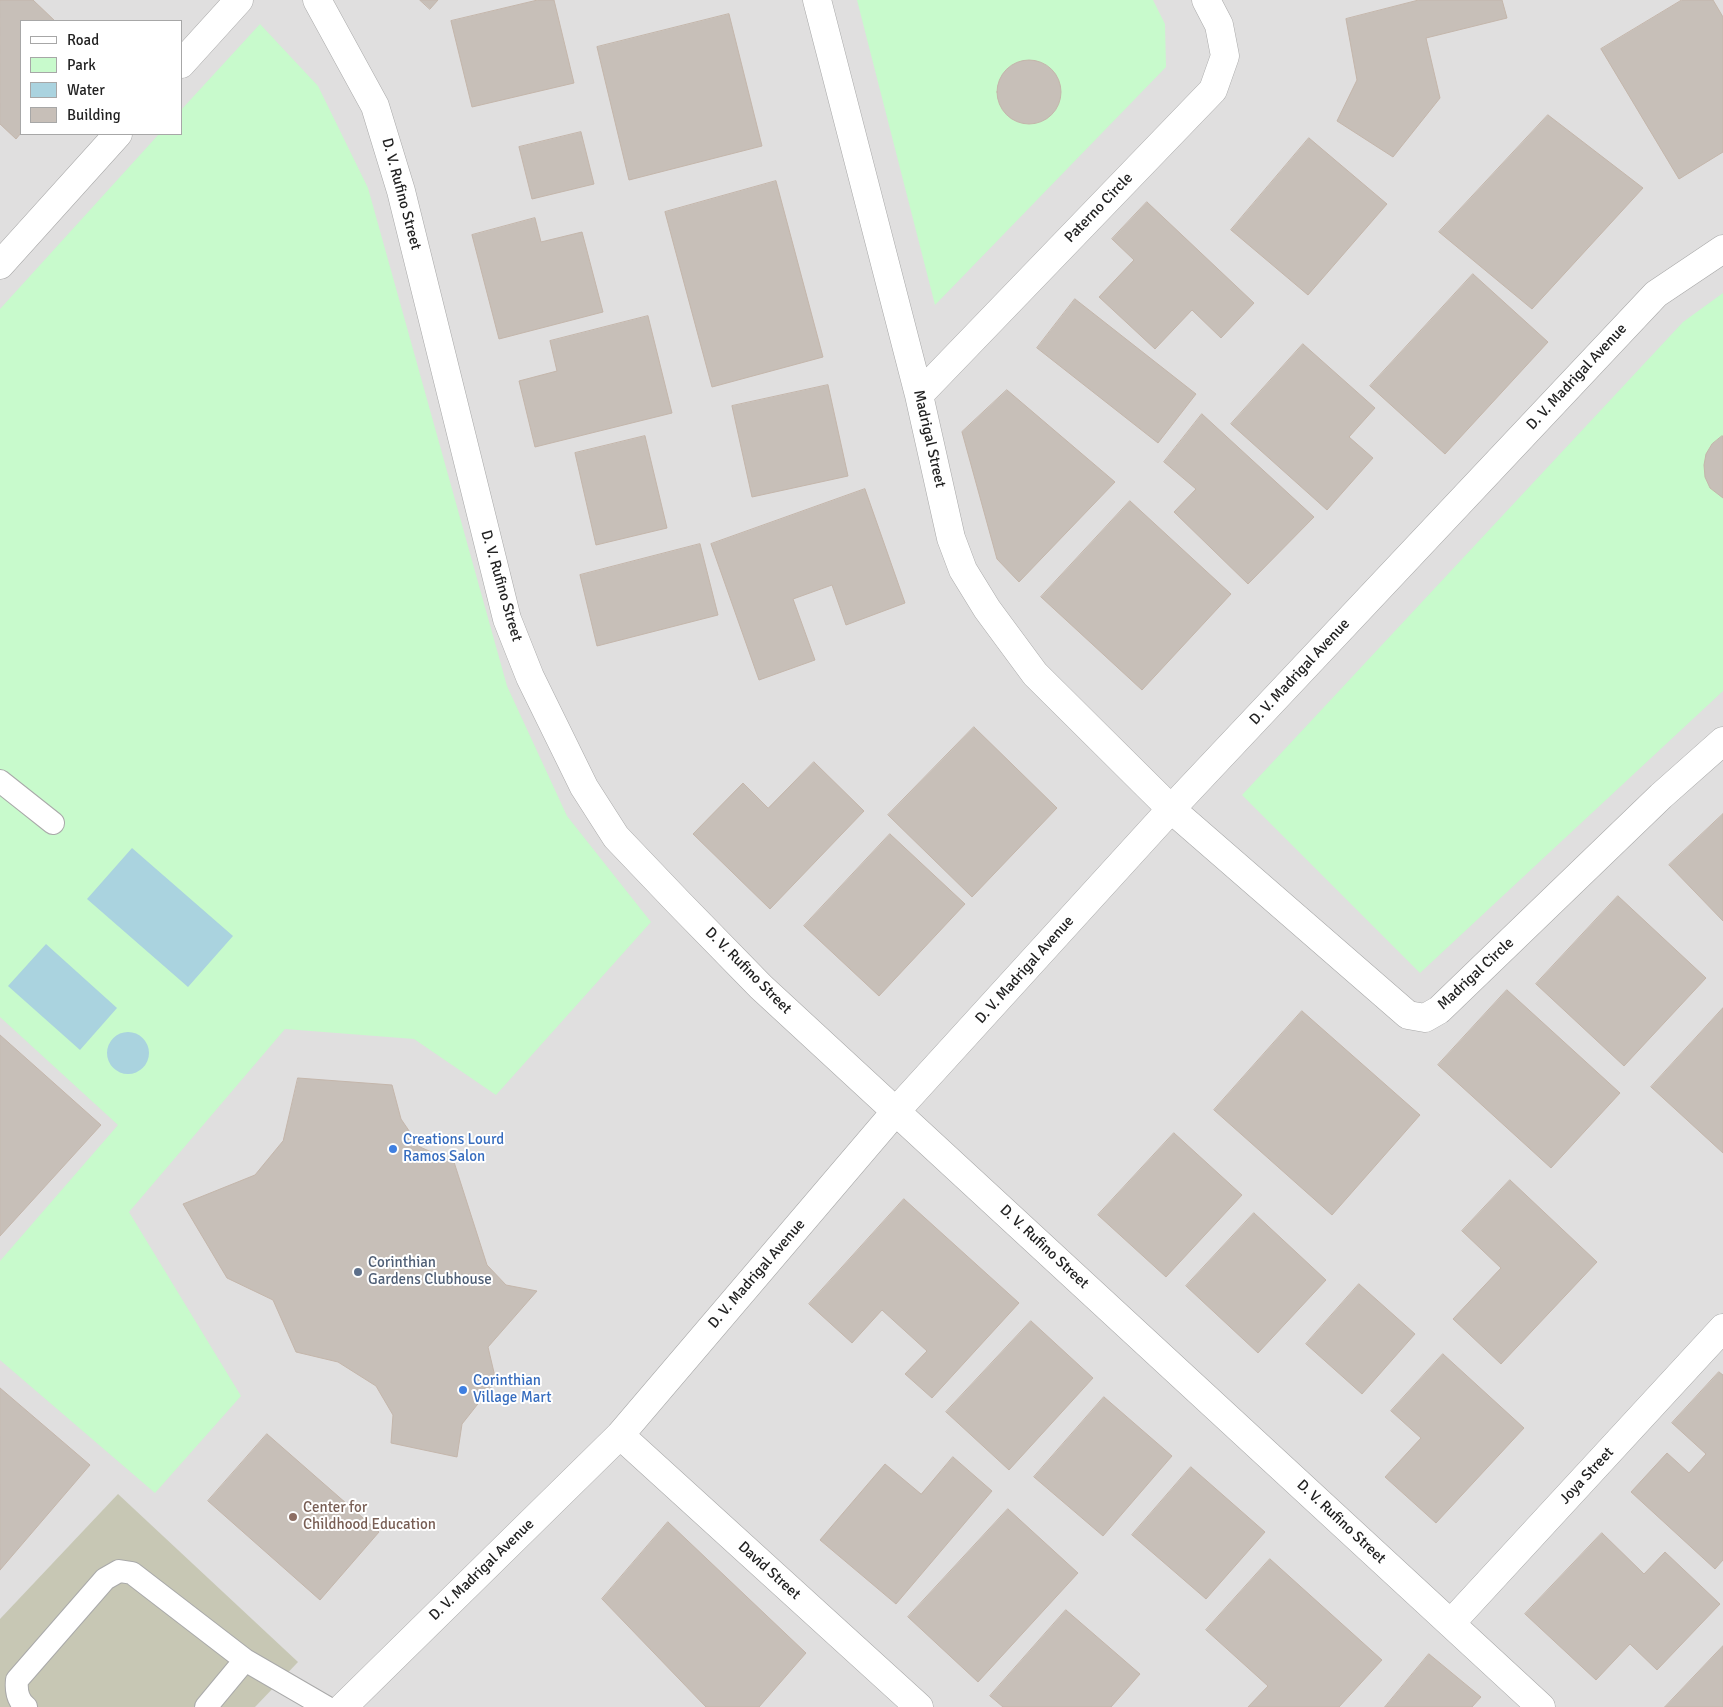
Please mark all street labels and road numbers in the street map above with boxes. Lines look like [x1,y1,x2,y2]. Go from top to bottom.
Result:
street label: D. V. Rufino Street [377,136,425,252]
street label: Paterno Circle [1061,169,1137,247]
street label: D. V. Madrigal Avenue [1523,320,1631,434]
street label: Madrigal Street [909,388,949,490]
street label: D. V. Rufino Street [476,528,526,644]
street label: D. V. Madrigal Avenue [1246,615,1354,729]
street label: D. V. Madrigal Avenue [972,912,1078,1028]
street label: D. V. Rufino Street [701,924,795,1018]
street label: Madrigal Circle [1434,934,1518,1014]
street label: D. V. Rufino Street [996,1201,1092,1293]
street label: D. V. Madrigal Avenue [705,1216,809,1332]
street label: Joya Street [1556,1444,1618,1508]
street label: D. V. Rufino Street [1293,1476,1389,1568]
street label: D. V. Madrigal Avenue [426,1515,538,1625]
street label: David Street [734,1538,804,1604]

